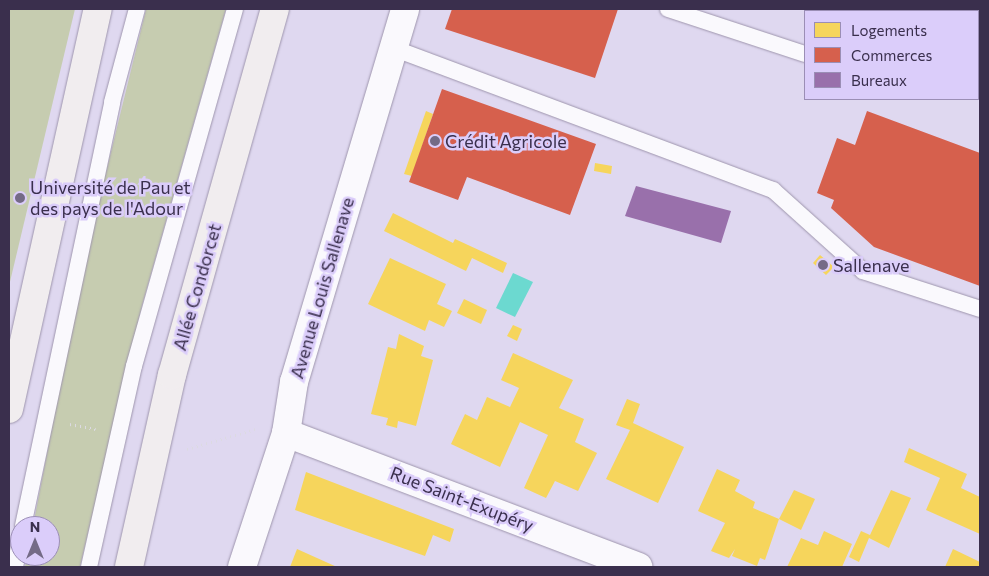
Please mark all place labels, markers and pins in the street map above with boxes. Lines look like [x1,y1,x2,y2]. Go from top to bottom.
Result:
place label: Crédit Agricole [445,130,567,152]
marker: Crédit Agricole [429,135,441,147]
place label: Université de Pau et des pays de l'Adour [30,177,191,220]
marker: Université de Pau et des pays de l'Adour [14,192,26,204]
place label: Sallenave [833,254,910,276]
marker: Sallenave [817,259,829,271]

